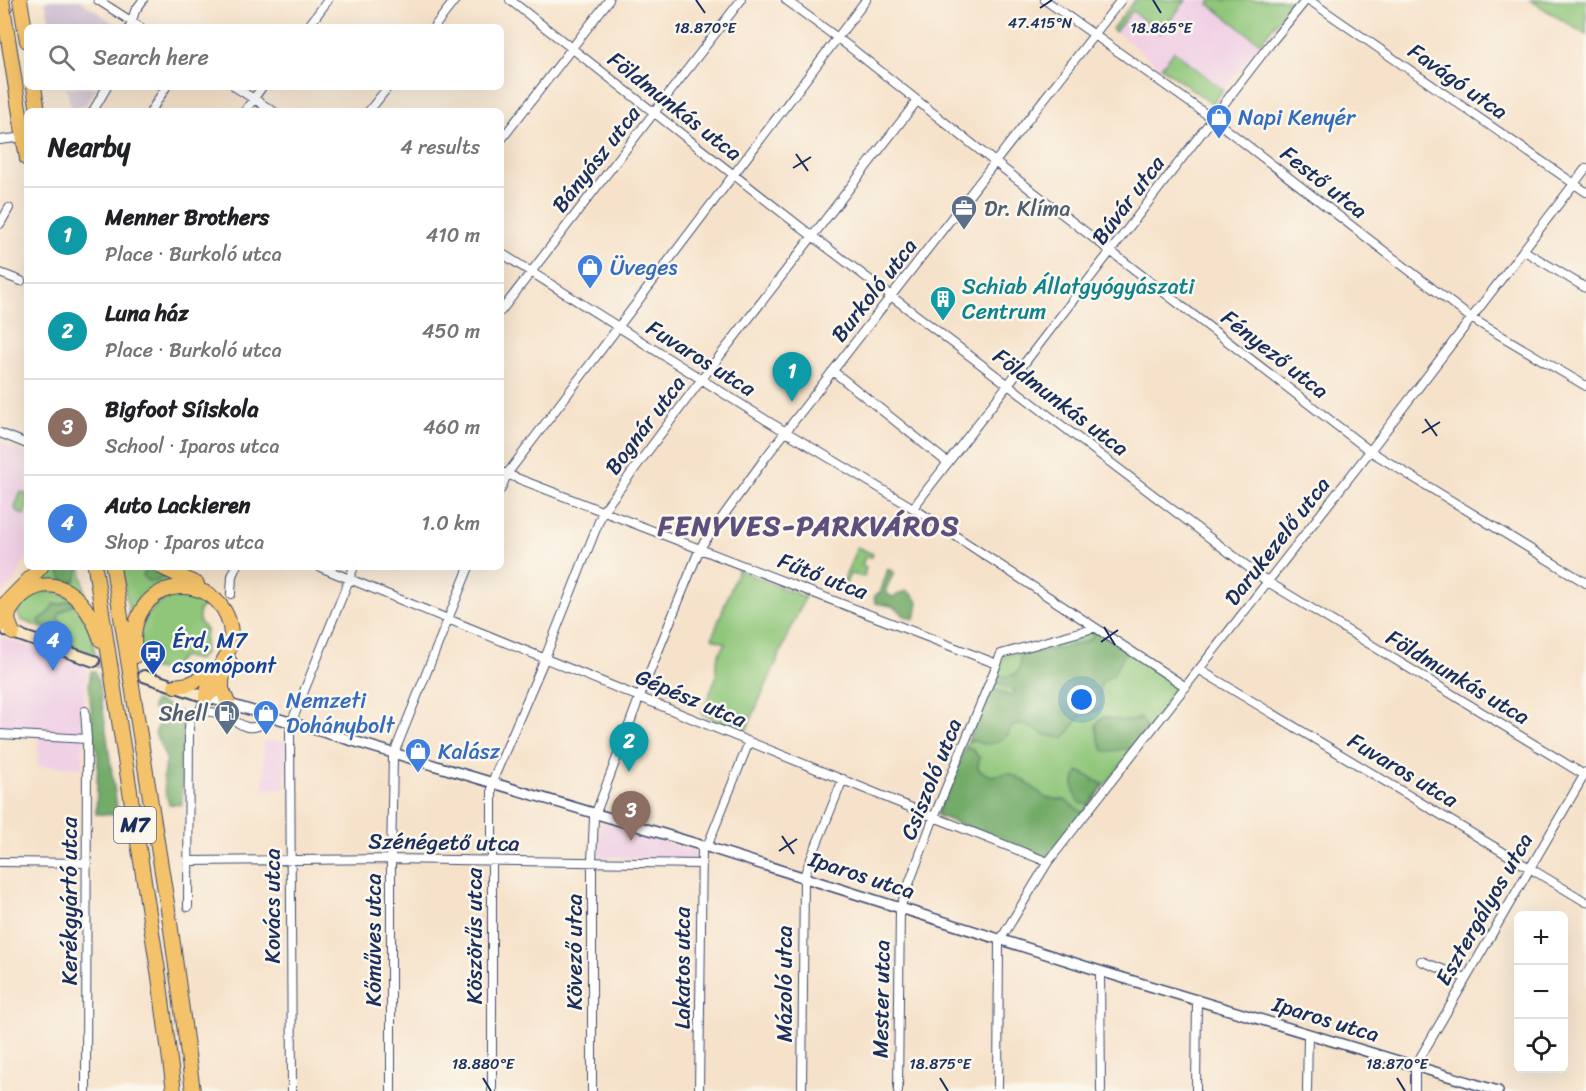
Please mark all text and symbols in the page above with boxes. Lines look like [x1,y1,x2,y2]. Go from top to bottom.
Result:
text: 47.415°N [1008,10,1073,36]
text: 18.870°E [674,15,738,41]
text: 18.865°E [1130,15,1193,41]
search box [24,24,504,90]
street label: Favágó utca [1400,32,1516,130]
text: Search here [93,38,209,77]
icon: search [45,41,78,74]
street label: Földmunkás utca [599,41,751,171]
street label: Bányász utca [541,96,651,221]
place label: Napi Kenyér [1238,98,1357,137]
shop icon: Napi Kenyér [1204,102,1234,140]
text: Nearby [48,124,130,170]
text: 4 results [400,130,480,165]
street label: Festő utca [1272,135,1376,229]
street label: Búvár utca [1081,146,1176,253]
place label: Dr. Klíma [984,189,1070,228]
office icon: Dr. Klíma [949,193,979,231]
text: Menner Brothers [105,198,269,237]
text: 1 [63,218,72,253]
text: 410 m [426,218,480,253]
street label: Burkoló utca [820,229,928,351]
text: Place · Burkoló utca [105,237,282,272]
place label: Üveges [610,248,678,287]
shop icon: Üveges [575,252,605,290]
place label: Schiab Állatgyógyászati Centrum [962,267,1195,331]
building icon: Schiab Állatgyógyászati Centrum [928,284,958,322]
text: Luna ház [105,294,189,333]
street label: Fényező utca [1212,299,1338,409]
street label: Fuvaros utca [638,309,764,408]
text: 2 [62,314,73,349]
text: 450 m [422,314,480,349]
text: Place · Burkoló utca [105,333,282,368]
street label: Földmunkás utca [984,338,1138,466]
pin: 1 [772,352,812,402]
street label: Bognár utca [594,366,696,484]
text: Bigfoot Síiskola [105,390,259,429]
text: 3 [62,410,73,445]
text: 460 m [423,410,480,445]
text: School · Iparos utca [105,429,280,464]
street label: Darukezelő utca [1214,468,1340,614]
text: Auto Lackieren [105,486,250,525]
district label: FENYVES-PARKVÁROS [657,501,960,550]
text: 4 [61,506,74,541]
text: 1.0 km [422,506,480,541]
text: Shop · Iparos utca [105,525,264,560]
street label: Fűtő utca [772,541,875,611]
street label: Földmunkás utca [1378,618,1538,736]
place label: Érd, M7 csomópont [172,621,277,685]
pin: 4 [34,622,72,671]
bus stop icon: Érd, M7 csomópont [138,638,168,676]
street label: Gépész utca [629,657,754,739]
place label: Nemzeti Dohánybolt [286,681,396,745]
your location [1067,685,1096,714]
place label: Shell [159,694,209,733]
fuel station icon: Shell [212,698,242,736]
shop icon: Nemzeti Dohánybolt [251,698,281,736]
street label: Csiszoló utca [889,712,973,846]
pin: 2 [610,722,648,772]
street label: Fuvaros utca [1340,722,1467,819]
place label: Kalász [438,732,501,771]
shop icon: Kalász [403,736,433,774]
pin: 3 [612,792,650,841]
road number: M7 [114,807,156,843]
street label: Kerékgyártó utca [50,816,89,985]
street label: Szénégető utca [368,821,520,863]
street label: Esztergályos utca [1424,825,1544,993]
street label: Iparos utca [803,839,920,911]
street label: Kovács utca [253,849,292,963]
street label: Köszörűs utca [455,867,494,1004]
street label: Kőműves utca [354,874,393,1006]
street label: Kövező utca [555,894,594,1010]
street label: Lakatos utca [663,906,702,1029]
map controls [1514,911,1568,1073]
button: + [1514,911,1568,965]
street label: Mázoló utca [765,926,804,1042]
street label: Mester utca [860,939,902,1059]
button: − [1514,965,1568,1019]
street label: Iparos utca [1267,984,1384,1054]
button: locate [1514,1019,1568,1073]
text: 18.880°E [452,1051,516,1077]
text: 18.875°E [909,1051,972,1077]
text: 18.870°E [1366,1051,1430,1077]

